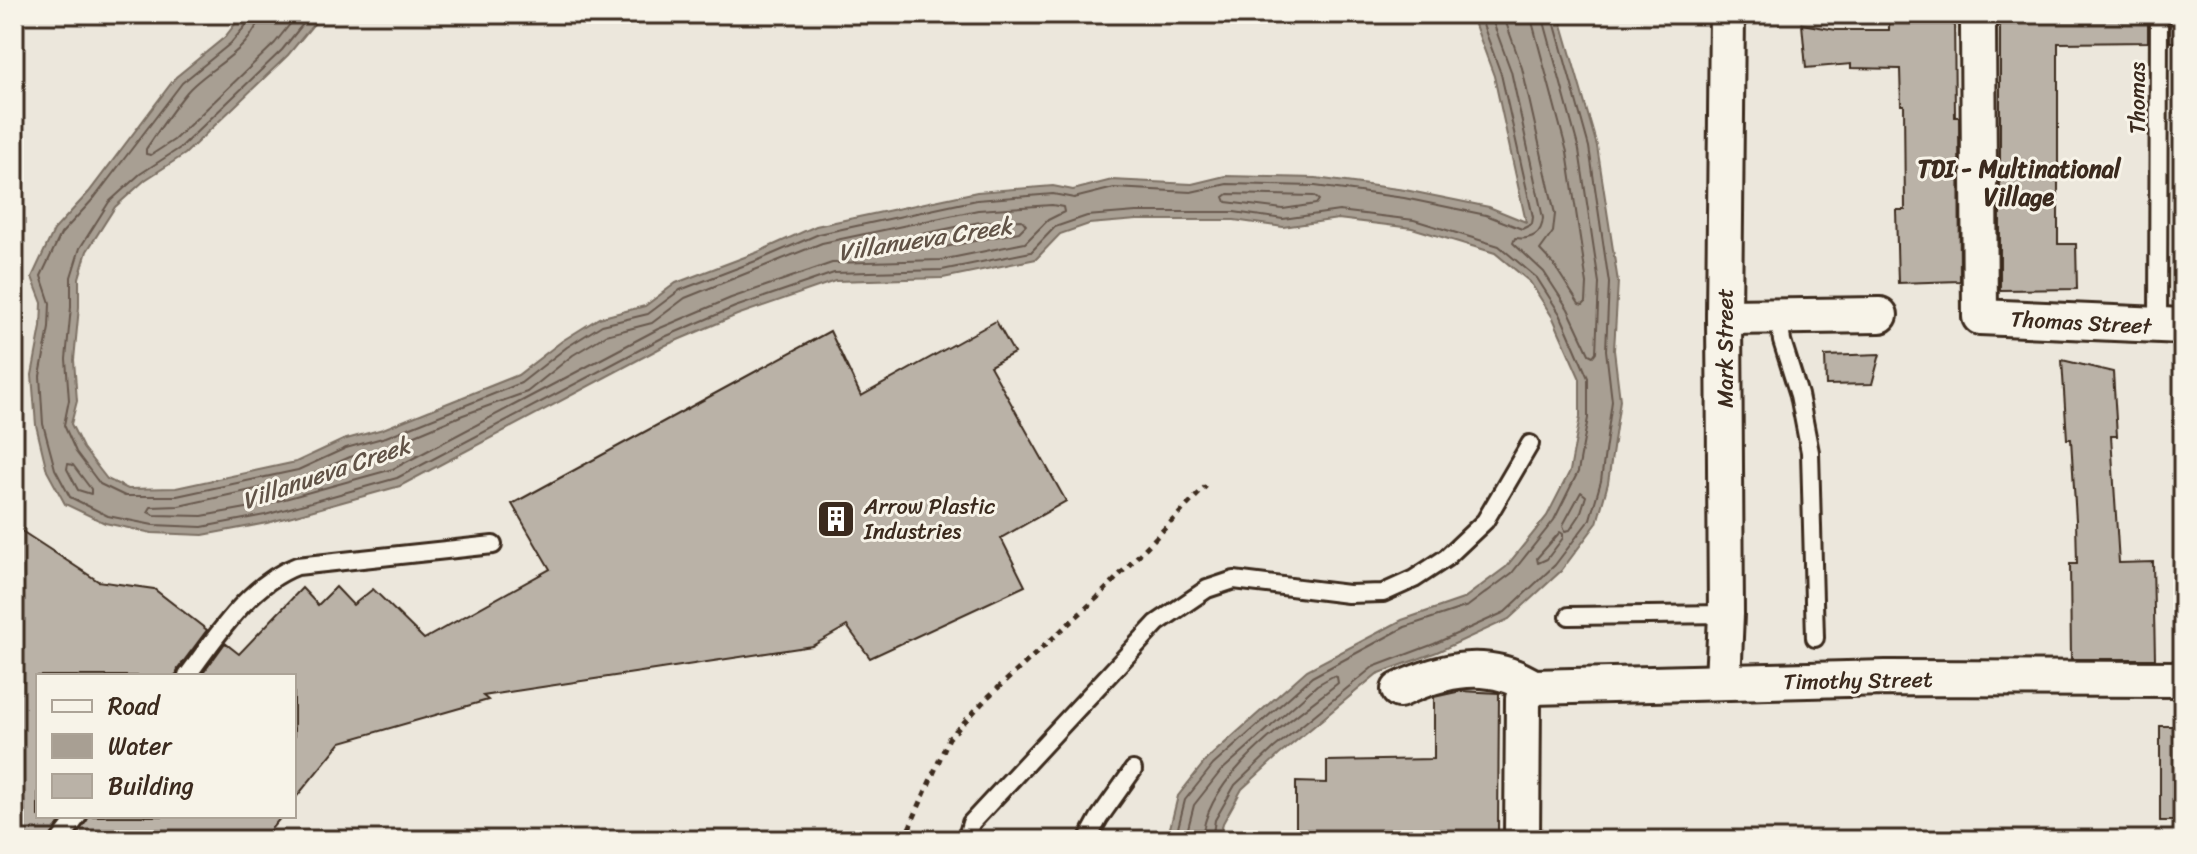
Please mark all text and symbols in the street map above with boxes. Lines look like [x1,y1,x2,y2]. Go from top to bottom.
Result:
street label: Thomas [2118,62,2157,134]
district label: TDI - Multinational Village [1917,148,2122,218]
water label: Villanueva Creek [835,204,1016,273]
street label: Mark Street [1706,288,1745,408]
street label: Thomas Street [2010,299,2153,346]
water label: Villanueva Creek [236,424,417,521]
place label: Arrow Plastic Industries [863,487,995,551]
building icon: Arrow Plastic Industries [815,498,857,540]
street label: Timothy Street [1783,660,1933,701]
legend [36,674,296,818]
text: Road [108,685,162,727]
text: Water [108,725,173,767]
text: Building [108,765,194,807]

